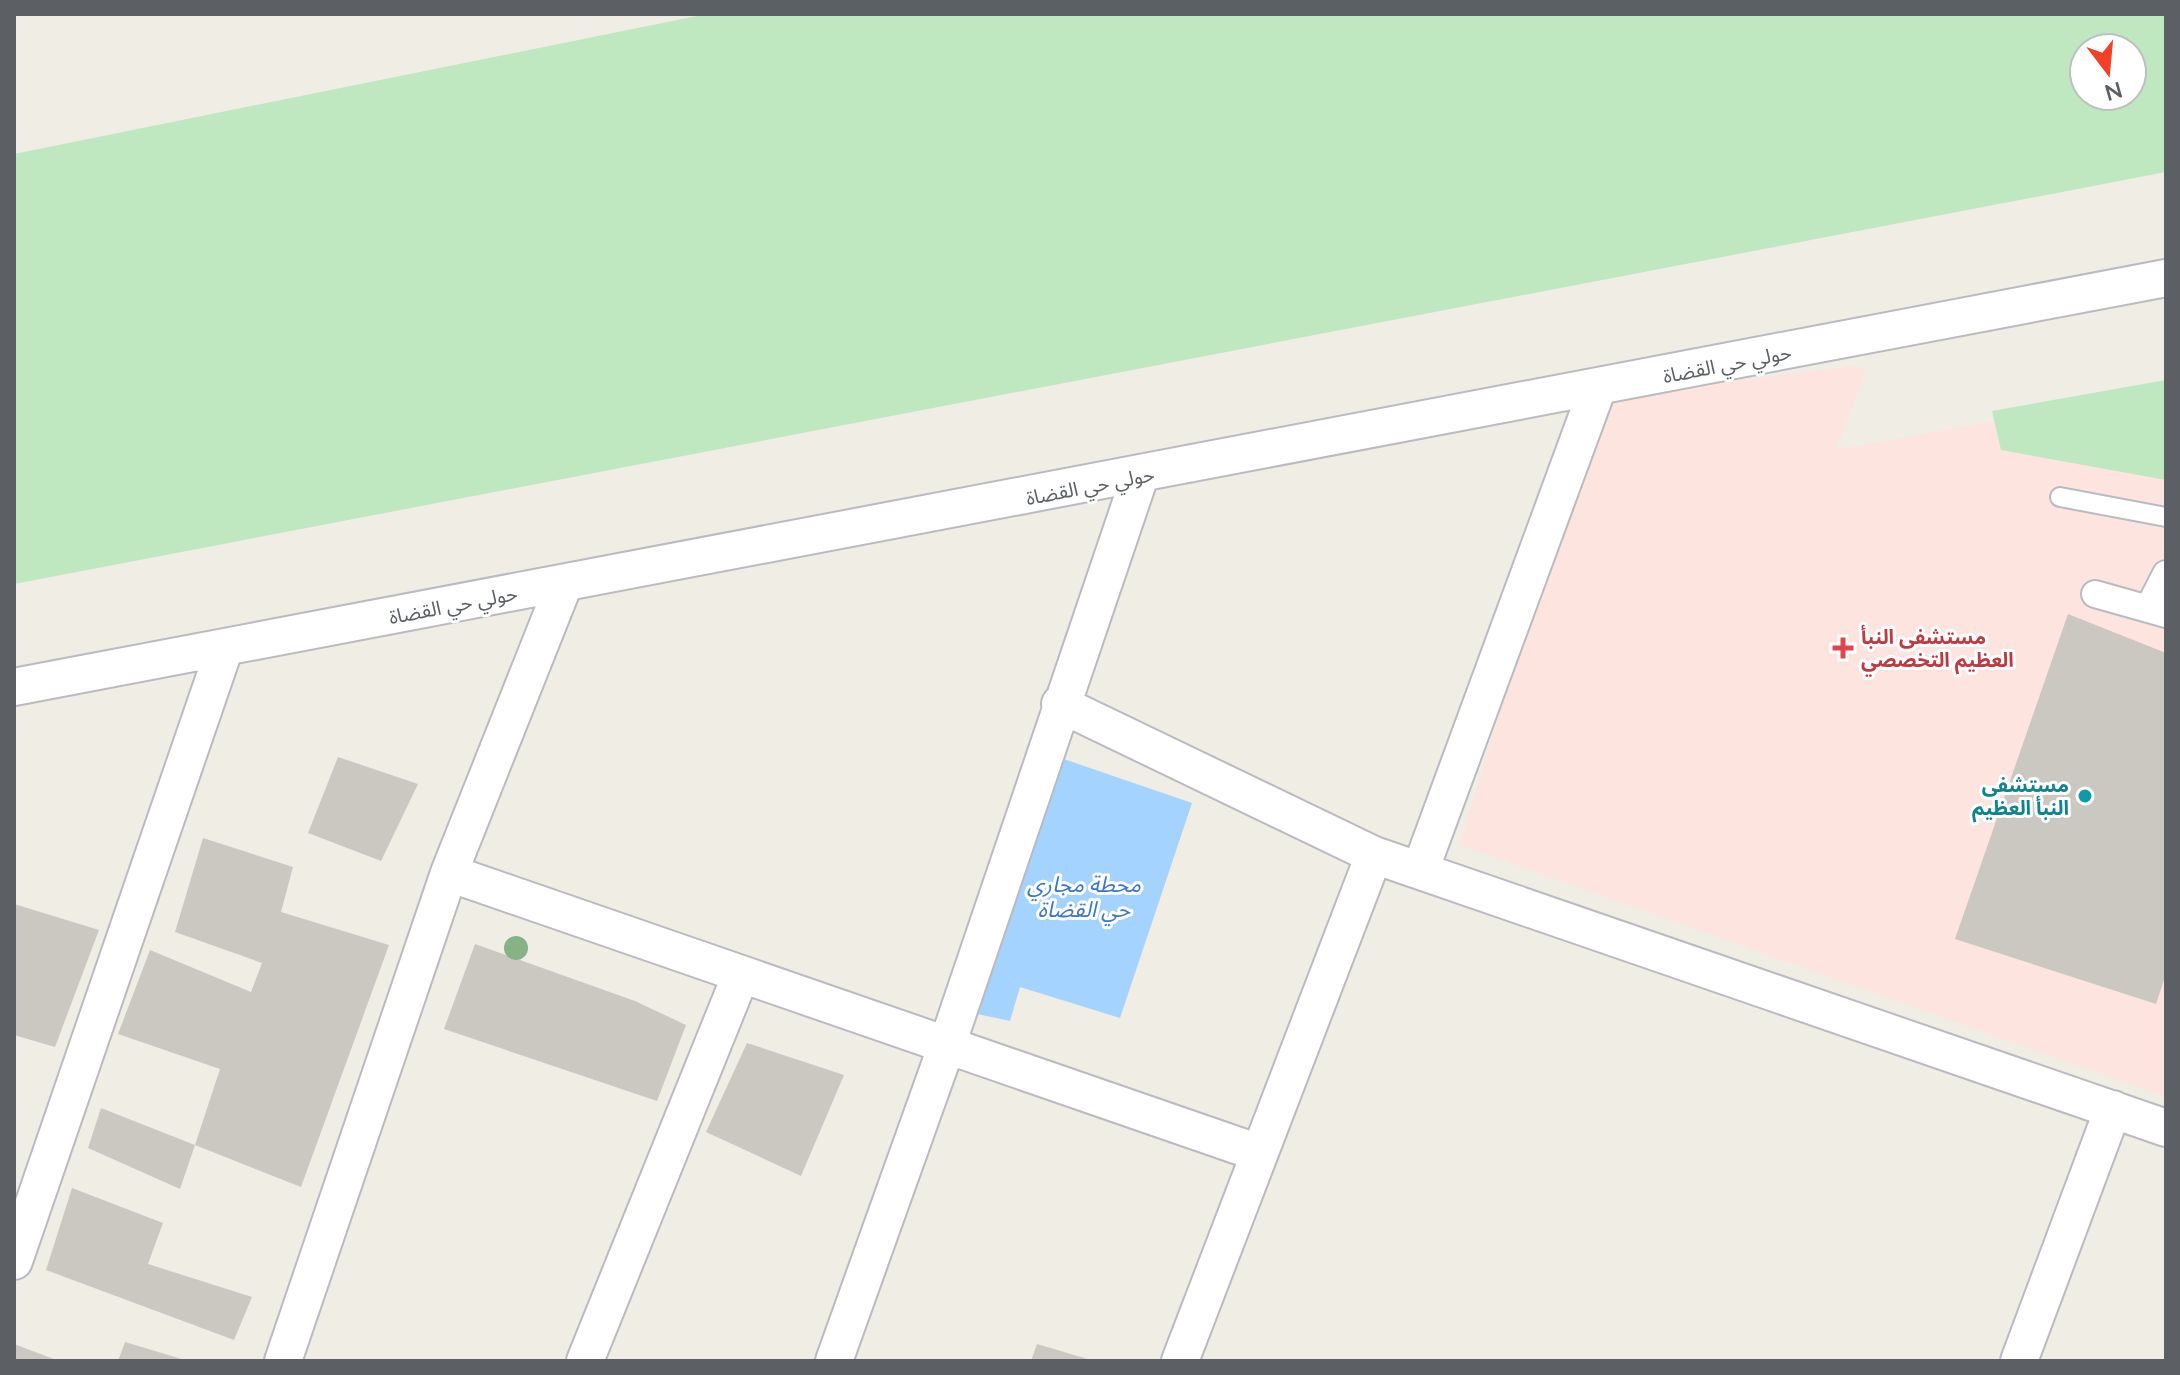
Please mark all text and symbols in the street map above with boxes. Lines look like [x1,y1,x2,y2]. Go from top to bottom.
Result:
north arrow [2068,32,2148,112]
text: N [2102,76,2126,107]
street label: حولي حي القضاة [1661,339,1794,392]
street label: حولي حي القضاة [1024,461,1157,514]
street label: حولي حي القضاة [387,580,520,633]
place label: مستشفى النبأ العظيم التخصصي [1861,624,2014,677]
marker: مستشفى النبأ العظيم التخصصي [1832,637,1854,659]
place label: مستشفى النبأ العظيم [1972,772,2069,823]
marker: مستشفى النبأ العظيم [2076,787,2094,805]
water label: محطة مجاري حي القضاة [1027,870,1141,927]

